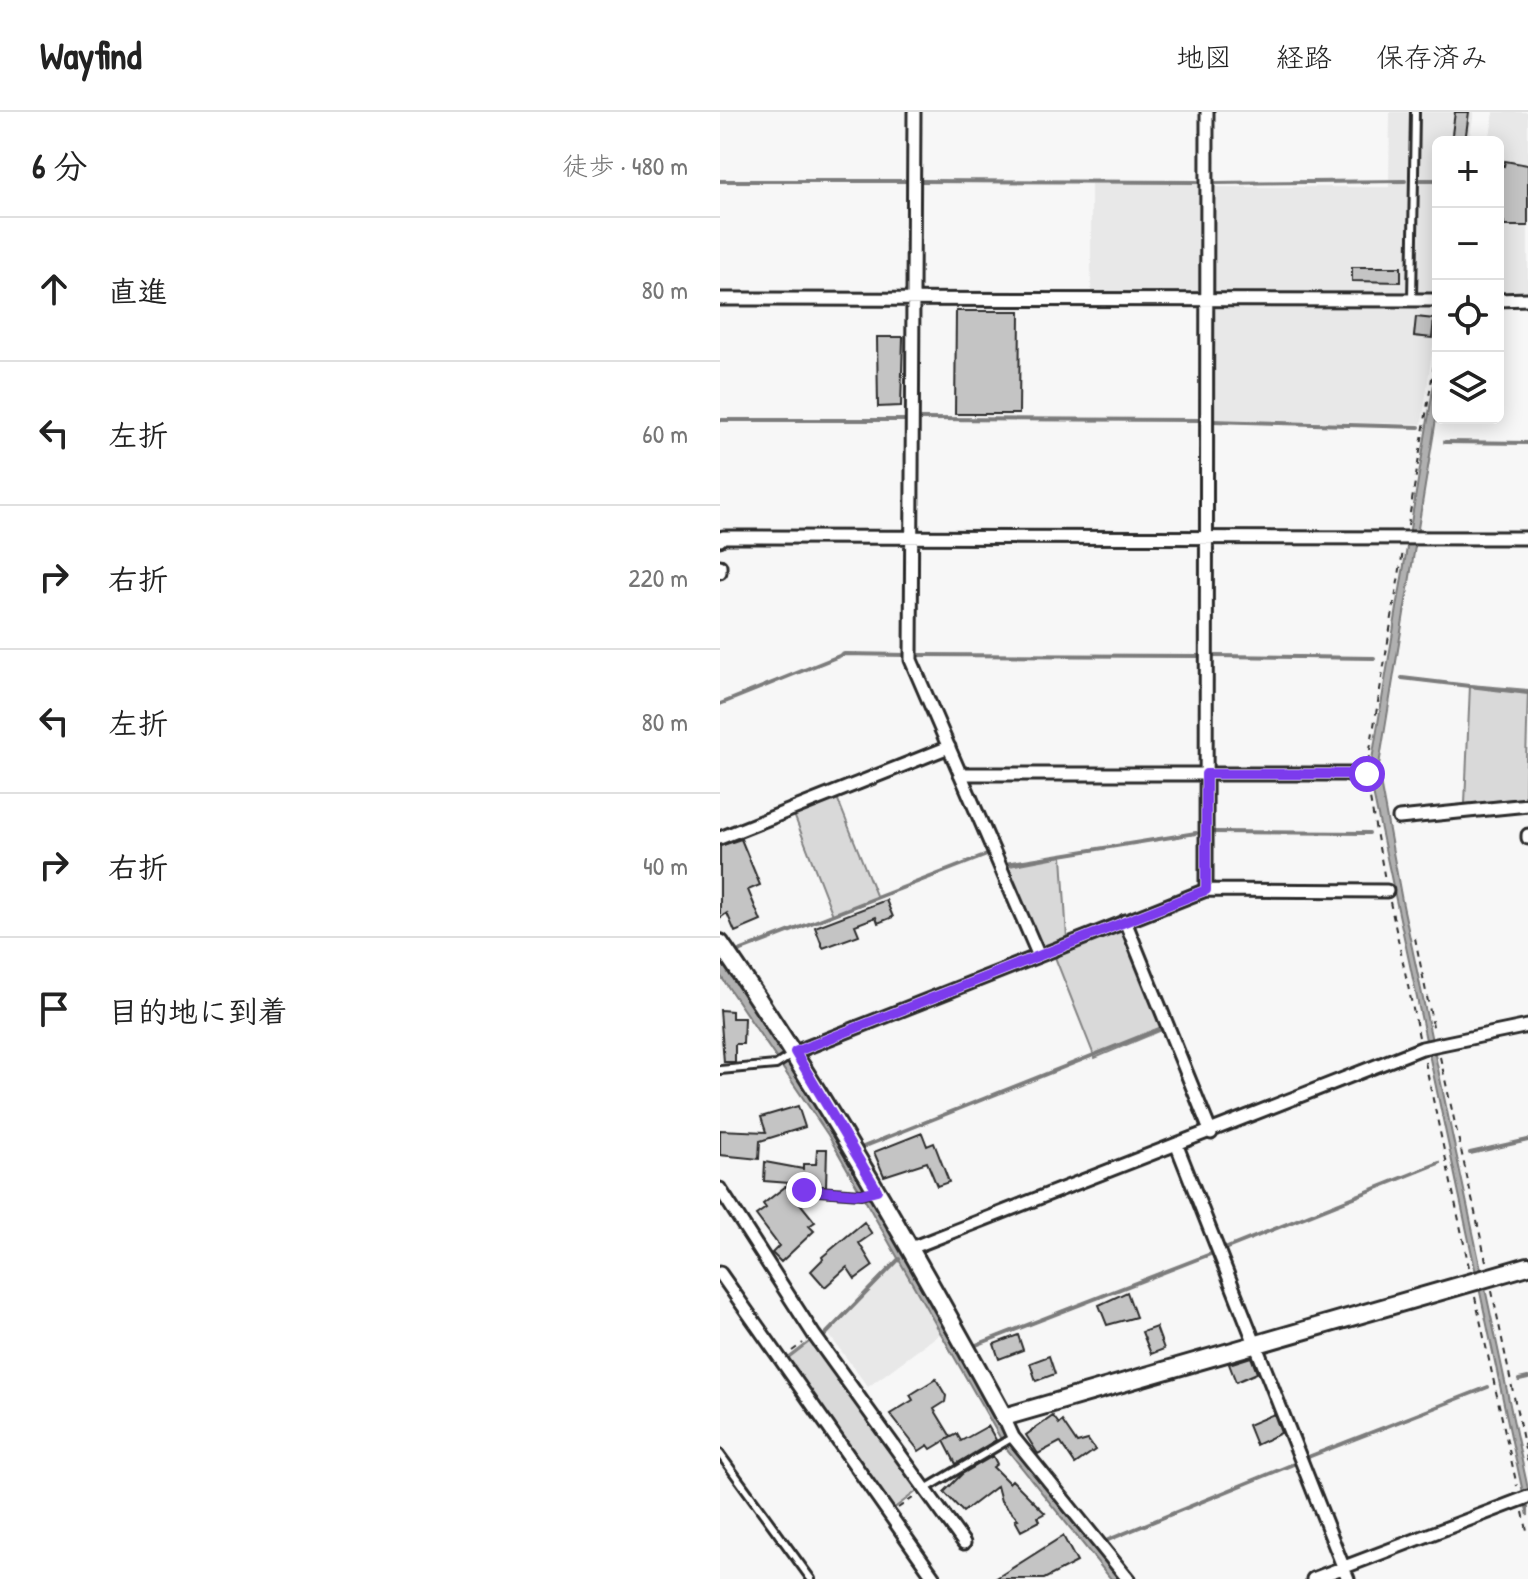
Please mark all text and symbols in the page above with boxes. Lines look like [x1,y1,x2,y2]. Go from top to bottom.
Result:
text: Wayfind [40,29,142,81]
text: 地図 [1176,38,1232,76]
text: 経路 [1276,38,1332,76]
text: 保存済み [1376,38,1488,76]
map controls [1432,136,1504,424]
button: + [1432,136,1504,208]
text: 6 分 [32,143,87,189]
text: 徒歩 · 480 m [563,148,688,183]
button: − [1432,208,1504,280]
icon: ahead [32,267,76,311]
text: 直進 [108,271,168,311]
text: 80 m [641,272,688,307]
button: locate [1432,280,1504,352]
button: layers [1432,352,1504,424]
icon: left [32,411,76,455]
text: 左折 [108,415,168,455]
text: 60 m [642,416,688,451]
icon: right [32,555,76,599]
text: 右折 [108,559,168,599]
text: 220 m [628,560,688,595]
icon: left [32,699,76,743]
text: 左折 [108,703,168,743]
text: 80 m [641,704,688,739]
route start [1349,756,1385,792]
icon: right [32,843,76,887]
text: 右折 [108,847,168,887]
text: 40 m [643,848,688,883]
icon: arrive [32,987,76,1031]
text: 目的地に到着 [108,991,288,1031]
route end [786,1172,822,1208]

